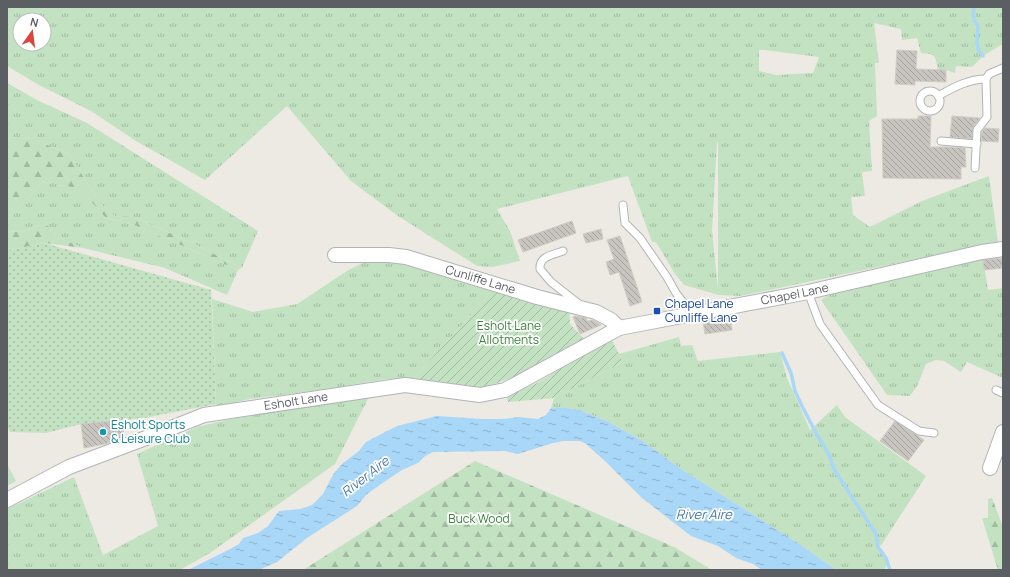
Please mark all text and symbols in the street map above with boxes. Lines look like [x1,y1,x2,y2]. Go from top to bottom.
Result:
north arrow [12,12,52,52]
text: N [29,14,40,30]
street label: Cunliffe Lane [443,261,518,298]
street label: Chapel Lane [759,279,830,309]
place label: Chapel Lane Cunliffe Lane [665,295,737,326]
marker: Chapel Lane Cunliffe Lane [652,306,662,316]
park label: Esholt Lane Allotments [477,317,541,348]
street label: Esholt Lane [263,388,329,414]
place label: Esholt Sports & Leisure Club [111,416,190,447]
marker: Esholt Sports & Leisure Club [98,427,108,437]
water label: River Aire [337,451,394,500]
water label: River Aire [676,505,733,523]
park label: Buck Wood [448,510,510,527]

